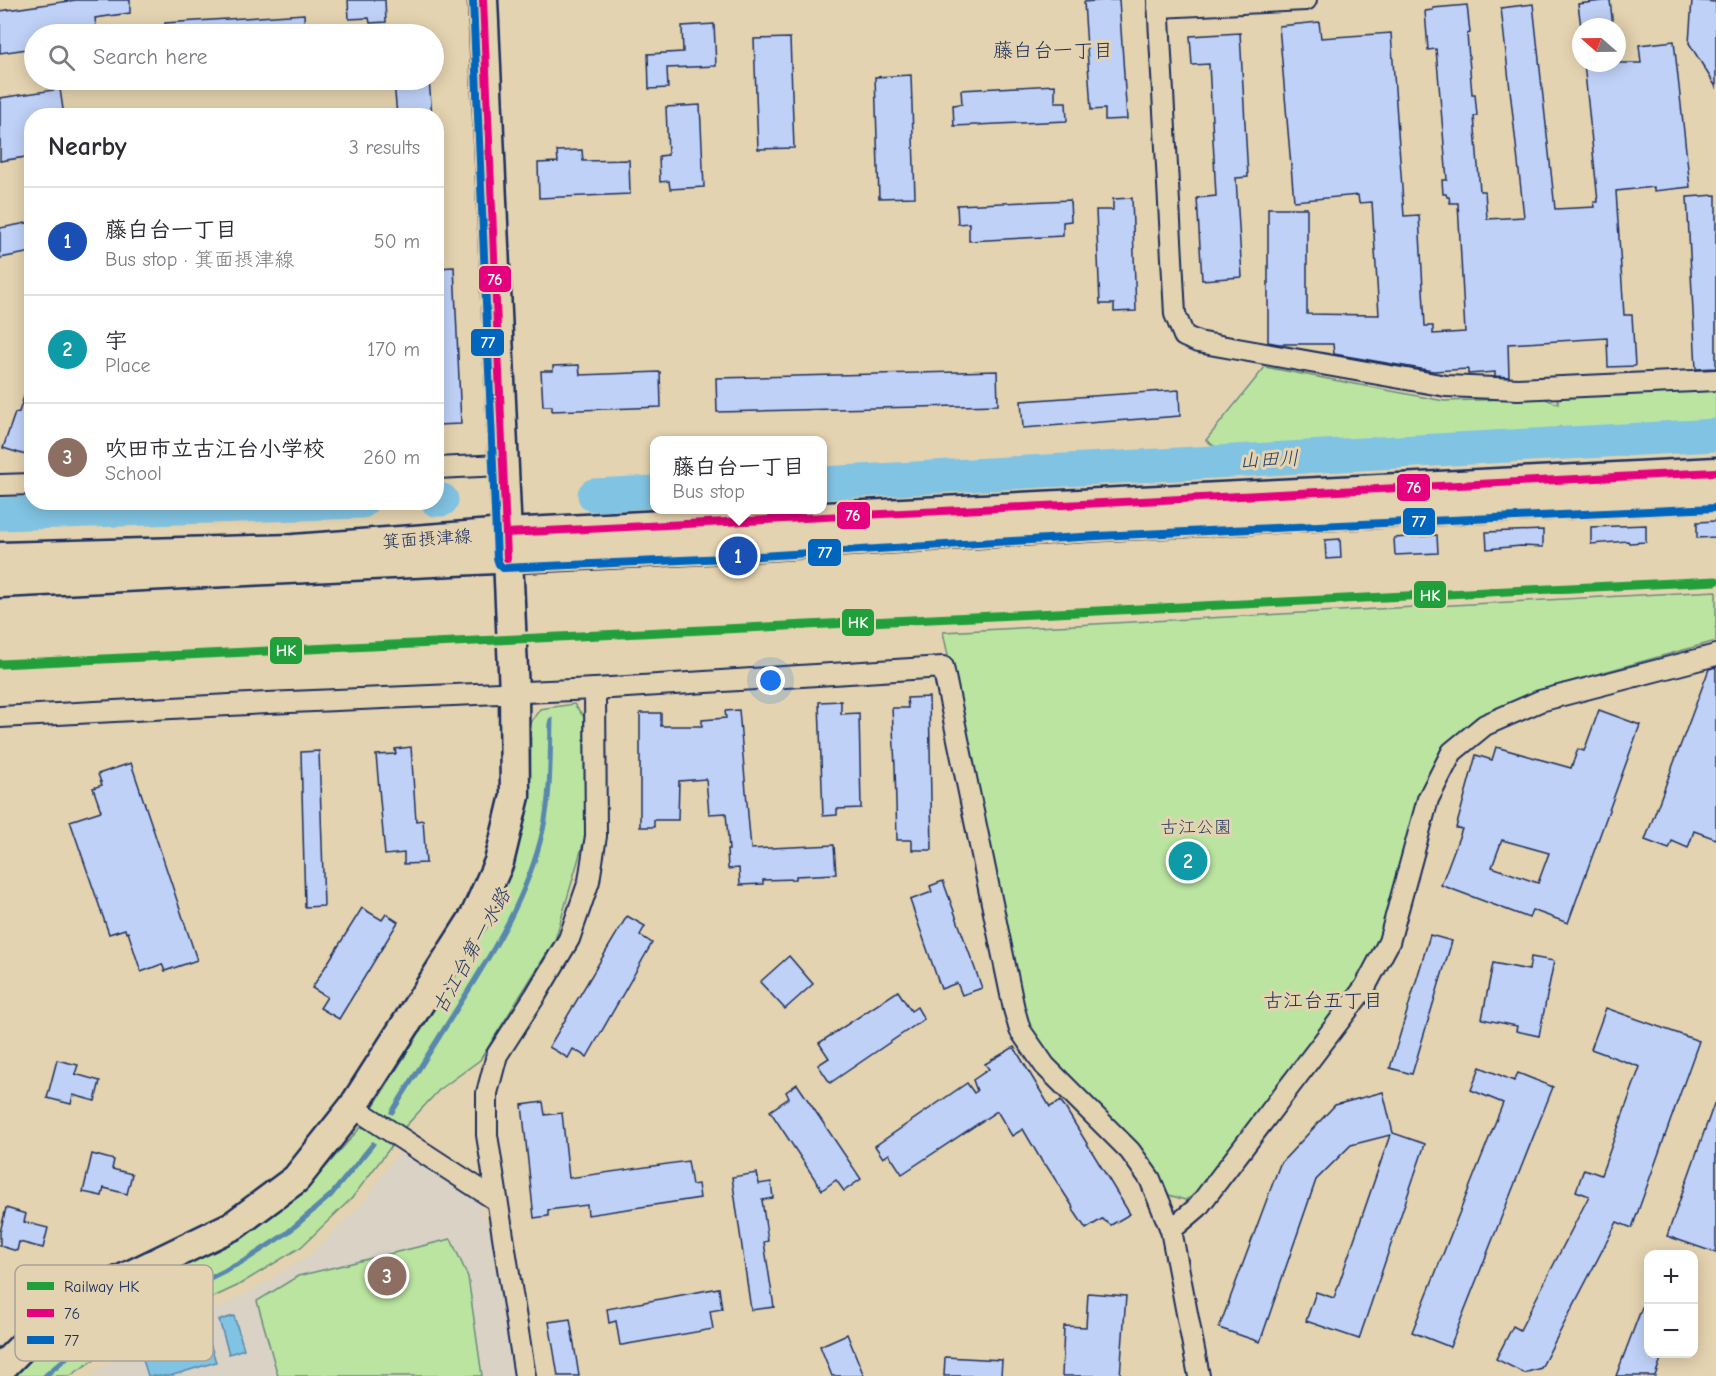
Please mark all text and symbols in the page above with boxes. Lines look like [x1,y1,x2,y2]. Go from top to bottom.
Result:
north arrow [1572,18,1626,72]
search box [24,24,444,90]
district label: 藤白台一丁目 [993,39,1113,62]
icon: search [45,41,78,74]
text: Search here [93,44,208,70]
text: Nearby [48,132,127,162]
text: 3 results [349,136,420,159]
text: 藤白台一丁目 [105,217,237,243]
text: 1 [64,230,71,253]
text: 50 m [374,230,420,253]
text: Bus stop · 箕面摂津線 [105,248,294,271]
line badge: 76 [478,265,512,293]
text: 76 [488,271,502,289]
text: 宇 [105,328,127,354]
line badge: 77 [470,328,505,357]
text: 77 [481,334,496,352]
text: 2 [63,338,72,361]
text: 170 m [367,338,420,361]
text: Place [105,354,151,377]
text: 吹田市立古江台小学校 [105,436,325,462]
popup [650,436,827,514]
text: 3 [63,446,72,469]
text: 260 m [363,446,420,469]
water label: 山田川 [1238,446,1300,473]
text: 藤白台一丁目 [672,454,805,480]
text: School [105,462,162,485]
line badge: 76 [1396,473,1431,502]
text: 76 [1407,479,1421,497]
text: Bus stop [672,480,745,503]
line badge: 76 [836,501,871,530]
text: 76 [846,507,860,525]
line badge: 77 [1402,507,1436,536]
text: 77 [1412,513,1427,531]
street label: 箕面摂津線 [381,526,473,553]
pin: 1 [718,534,758,578]
line badge: 77 [807,538,842,567]
text: 77 [818,544,833,562]
line badge: HK [1413,580,1447,609]
text: HK [1420,587,1440,605]
line badge: HK [841,608,875,637]
text: HK [848,614,868,632]
line badge: HK [269,636,303,665]
text: HK [276,642,296,660]
your location [756,666,785,695]
park label: 古江公園 [1160,817,1232,838]
pin: 2 [1168,838,1208,884]
water label: 古江台第一水路 [427,884,516,1018]
district label: 古江台五丁目 [1263,989,1383,1012]
map controls [1644,1250,1698,1358]
button: + [1644,1250,1698,1304]
pin: 3 [368,1254,406,1298]
legend [15,1265,213,1361]
text: Railway HK [64,1278,139,1296]
button: − [1644,1304,1698,1358]
text: 76 [64,1305,80,1323]
text: 77 [64,1332,80,1350]

